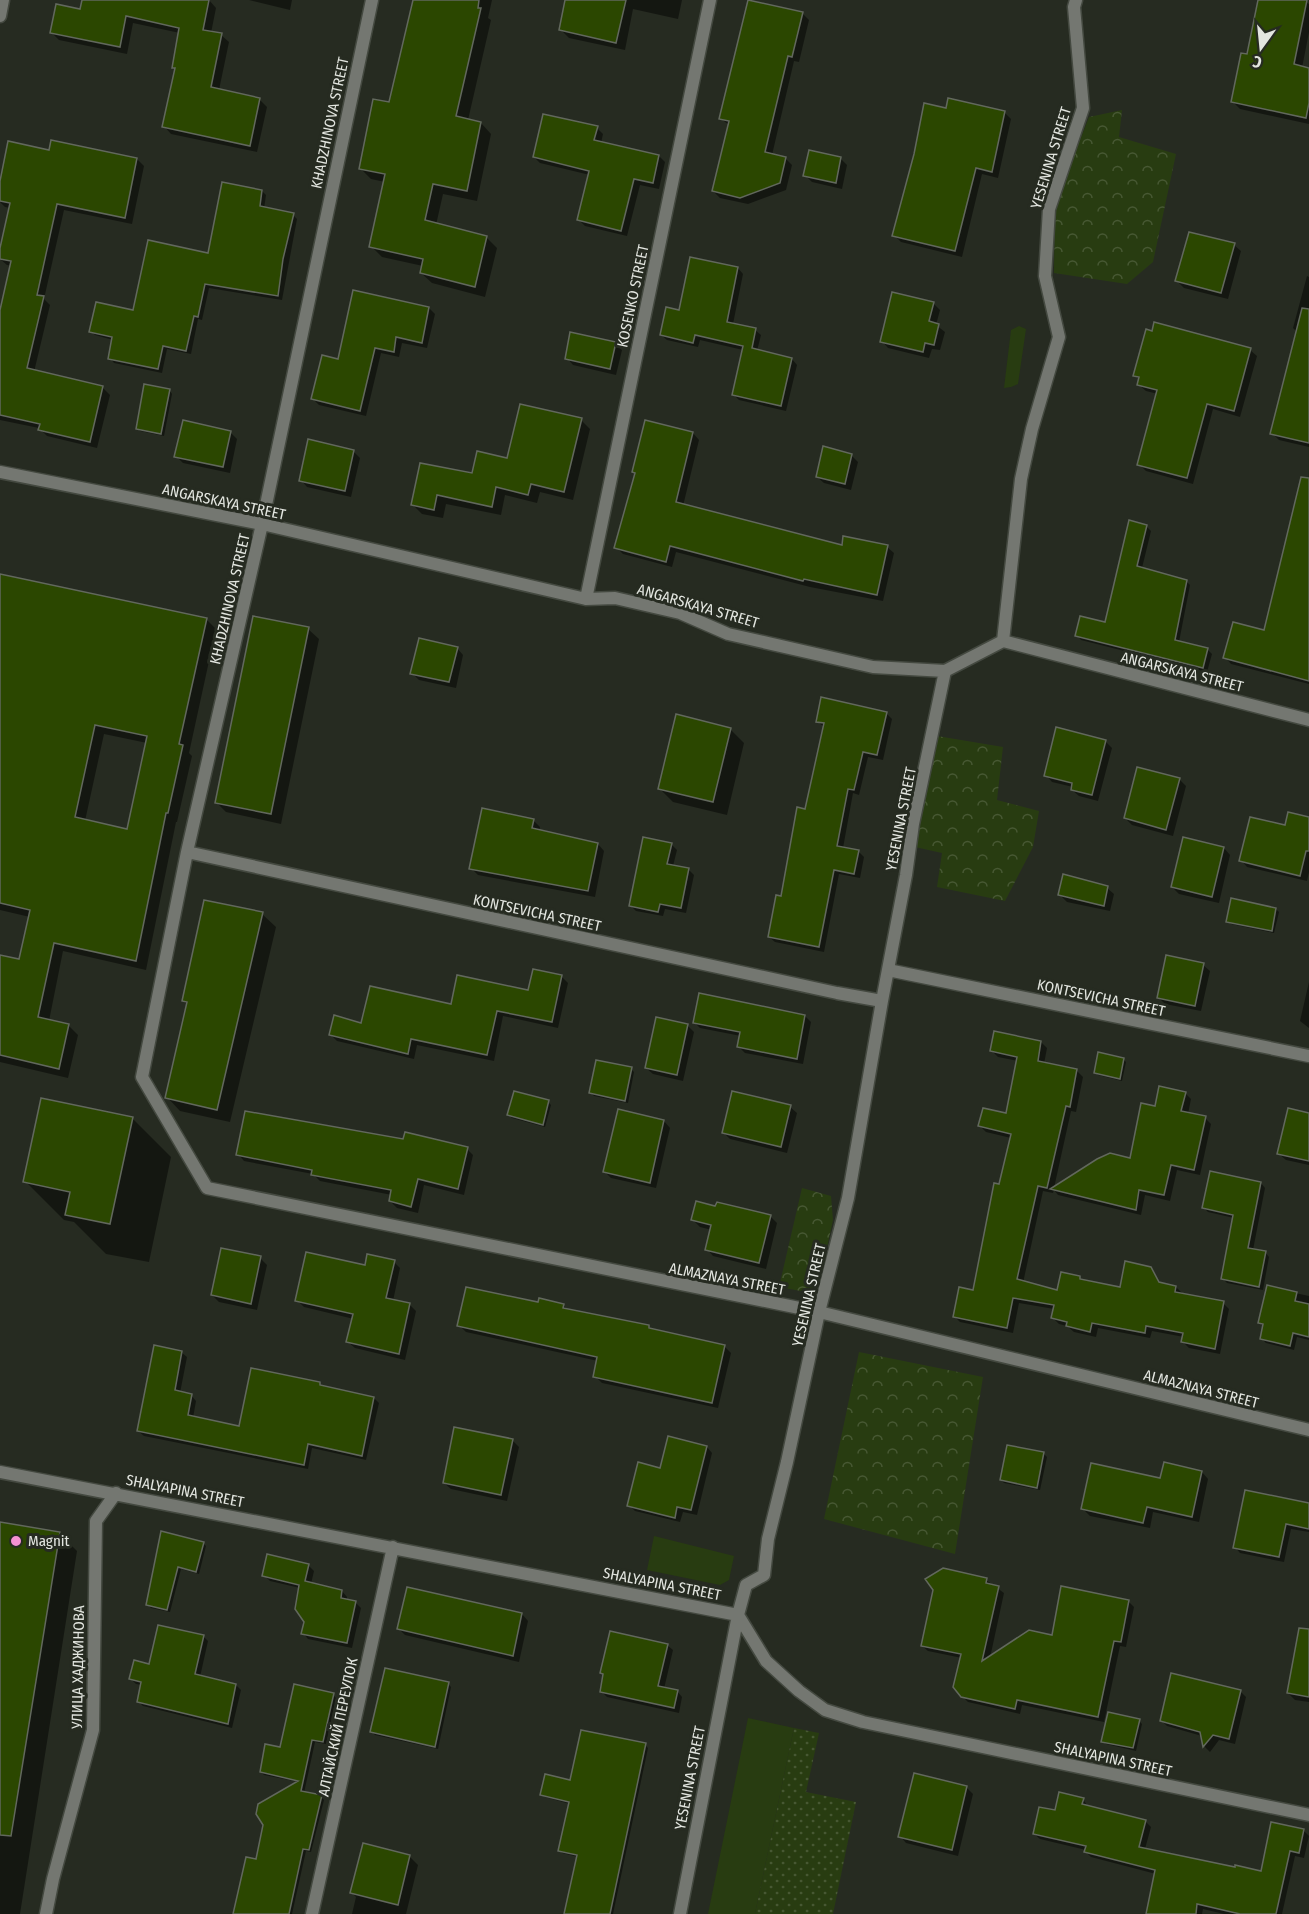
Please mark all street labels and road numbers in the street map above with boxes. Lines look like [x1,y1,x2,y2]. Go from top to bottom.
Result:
street label: KHADZHINOVA STREET [307,56,353,190]
street label: YESENINA STREET [1027,105,1075,211]
street label: KOSENKO STREET [613,243,653,349]
street label: ANGARSKAYA STREET [161,480,287,524]
street label: KHADZHINOVA STREET [206,532,254,666]
street label: ANGARSKAYA STREET [635,580,761,632]
street label: ANGARSKAYA STREET [1119,648,1245,696]
street label: YESENINA STREET [882,765,920,873]
street label: KONTSEVICHA STREET [471,891,603,935]
street label: KONTSEVICHA STREET [1035,976,1167,1020]
street label: YESENINA STREET [788,1241,830,1348]
street label: ALMAZNAYA STREET [668,1259,787,1299]
street label: ALMAZNAYA STREET [1142,1366,1260,1412]
street label: SHALYAPINA STREET [124,1471,246,1511]
street label: SHALYAPINA STREET [601,1564,723,1604]
street label: УЛИЦА ХАДЖИНОВА [68,1605,88,1730]
street label: АЛТАЙСКИЙ ПЕРЕУЛОК [314,1656,362,1798]
street label: YESENINA STREET [671,1724,709,1832]
street label: SHALYAPINA STREET [1052,1738,1174,1780]

